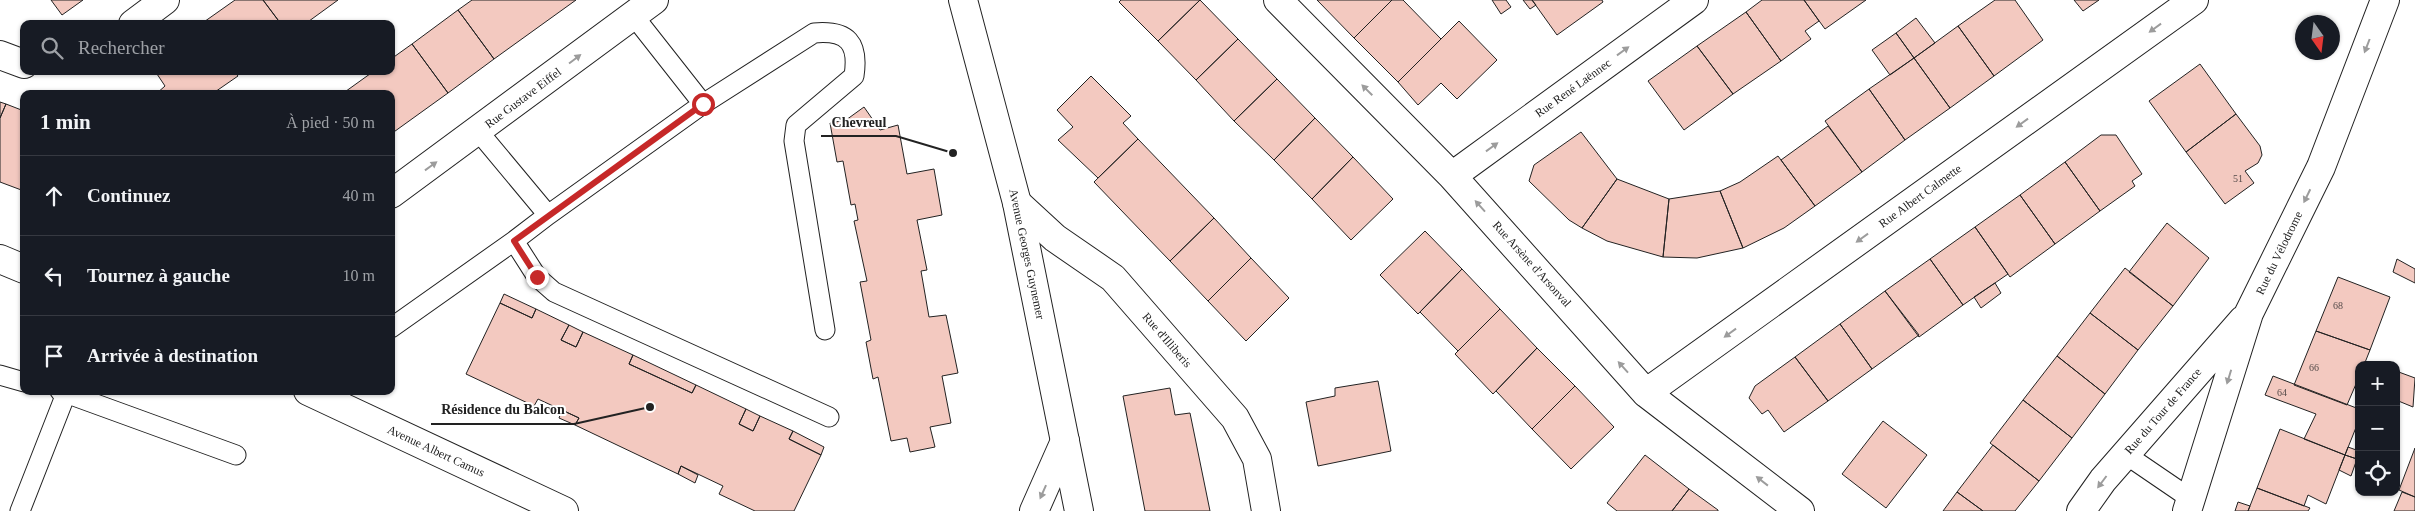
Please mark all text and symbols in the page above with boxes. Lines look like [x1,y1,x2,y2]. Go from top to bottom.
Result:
north arrow [2295,15,2340,60]
search box [20,20,395,75]
one-way arrow [2148,23,2161,33]
icon: search [38,34,66,62]
text: Rechercher [78,37,165,58]
one-way arrow [2363,38,2370,53]
one-way arrow [1616,46,1629,57]
one-way arrow [568,53,581,64]
street label: Rue René Laënnec [1532,56,1614,120]
street label: Rue Gustave Eiffel [482,64,564,131]
one-way arrow [1361,84,1373,96]
route start [692,93,715,116]
callout: Chevreul [821,107,896,136]
text: 1 min [40,110,91,134]
text: À pied · 50 m [286,114,375,131]
text: Chevreul [832,115,887,130]
one-way arrow [2016,118,2029,128]
one-way arrow [1485,142,1499,152]
one-way arrow [424,161,438,171]
street label: Rue Albert Calmette [1876,161,1964,231]
house number: 51 [2233,173,2243,184]
icon: ahead [40,182,68,210]
text: Continuez [87,185,170,206]
text: 40 m [343,187,375,204]
street label: Avenue Georges Guynemer [1006,188,1048,320]
one-way arrow [2303,189,2311,203]
one-way arrow [1474,201,1486,213]
street label: Rue du Vélodrome [2253,209,2305,297]
street label: Rue Arsène d'Arsonval [1490,218,1575,310]
one-way arrow [1855,233,1869,243]
icon: left [40,262,68,290]
text: Tournez à gauche [87,265,230,286]
route end [526,266,549,289]
text: 10 m [343,267,375,284]
house number: 68 [2333,300,2343,311]
street label: Rue d'Illiberis [1139,310,1195,370]
one-way arrow [1724,327,1737,338]
icon: arrive [40,342,68,370]
text: Arrivée à destination [87,345,258,366]
one-way arrow [1617,361,1629,373]
map controls [2355,361,2400,496]
button: + [2355,361,2400,406]
house number: 66 [2309,362,2319,373]
street label: Rue du Tour de France [2122,365,2204,457]
one-way arrow [2224,370,2232,385]
house number: 64 [2277,387,2287,398]
callout: Résidence du Balcon [431,395,574,424]
text: Résidence du Balcon [441,402,565,417]
button: − [2355,406,2400,451]
street label: Avenue Albert Camus [385,422,487,480]
button: locate [2355,451,2400,496]
one-way arrow [2096,475,2107,488]
one-way arrow [1755,476,1769,486]
one-way arrow [1038,485,1046,499]

